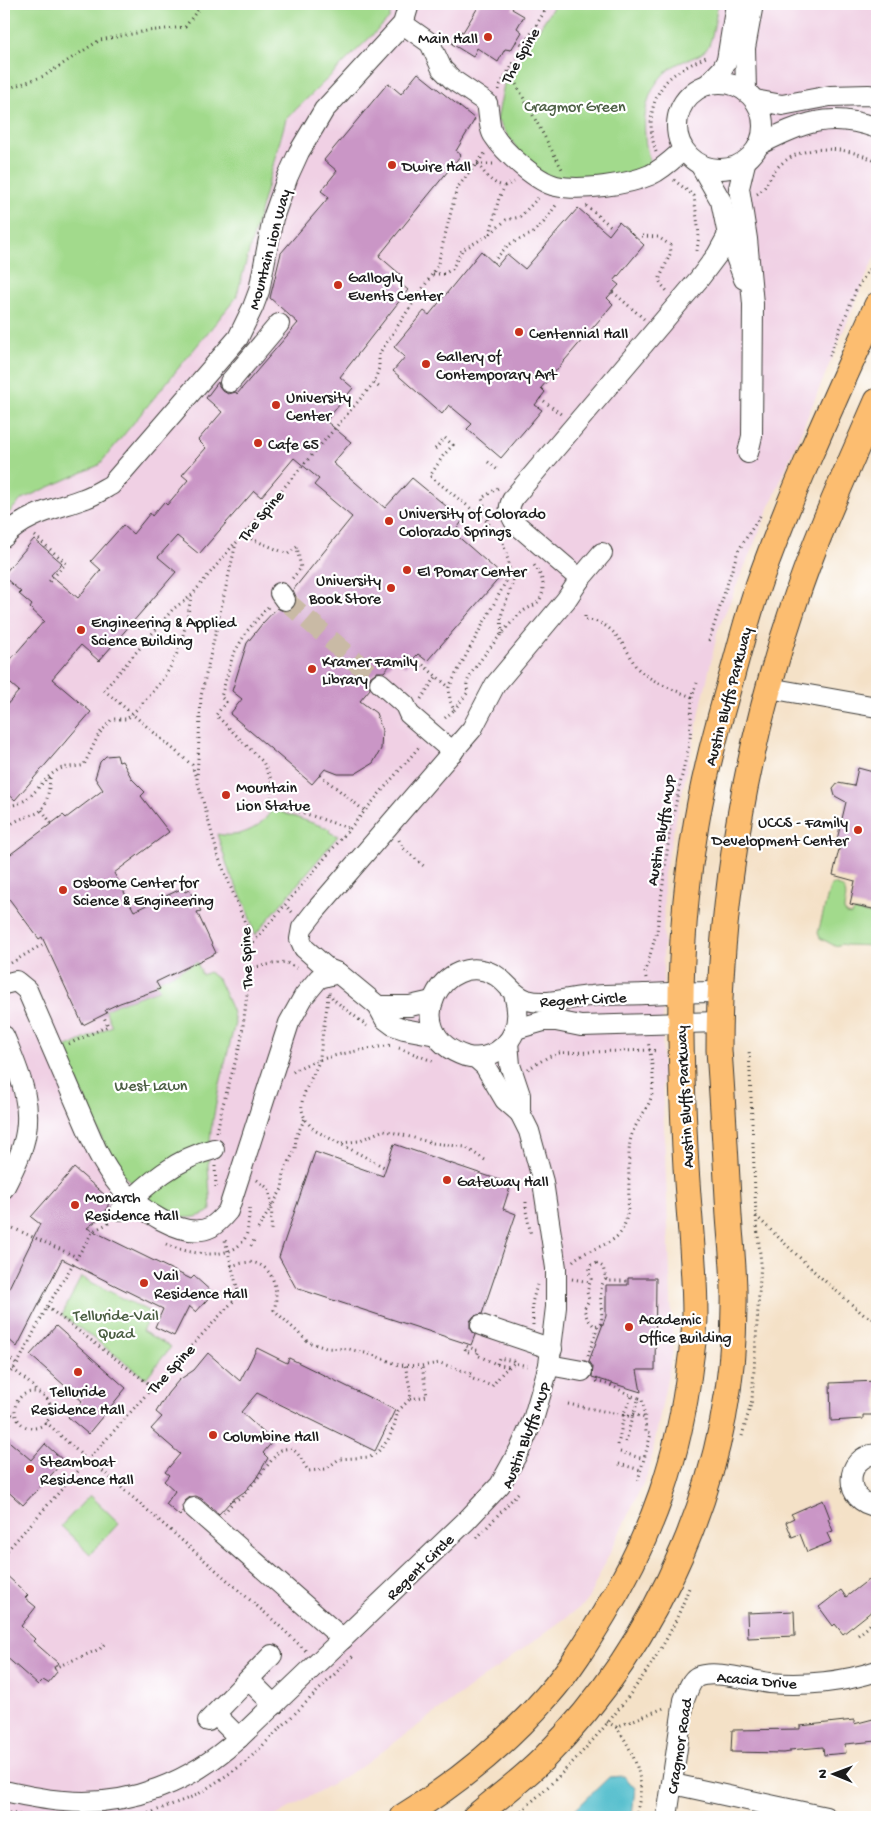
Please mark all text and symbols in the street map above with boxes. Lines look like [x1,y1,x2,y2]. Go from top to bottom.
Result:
street label: The Spine [498,25,546,89]
place label: Main Hall [418,31,478,50]
marker: Main Hall [482,31,494,43]
park label: Cragmor Green [524,99,626,118]
marker: Dwire Hall [386,159,398,171]
place label: Dwire Hall [401,159,471,178]
street label: Mountain Lion Way [246,187,297,312]
place label: Gallogly Events Center [348,270,443,307]
marker: Gallogly Events Center [332,279,344,291]
marker: Centennial Hall [513,326,525,338]
place label: Centennial Hall [529,326,628,345]
place label: Gallery of Contemporary Art [436,349,558,386]
marker: Gallery of Contemporary Art [420,358,432,370]
place label: University Center [286,390,351,427]
marker: University Center [270,399,282,411]
marker: Cafe 65 [252,437,264,449]
place label: Cafe 65 [268,437,319,456]
street label: The Spine [235,487,290,548]
place label: University of Colorado Colorado Springs [399,506,546,543]
marker: University of Colorado Colorado Springs [383,515,395,527]
marker: El Pomar Center [401,564,413,576]
place label: El Pomar Center [417,564,527,583]
place label: University Book Store [308,573,382,610]
marker: University Book Store [385,582,397,594]
place label: Engineering & Applied Science Building [91,615,237,652]
marker: Engineering & Applied Science Building [75,624,87,636]
street label: Austin Bluffs Parkway [703,625,758,768]
place label: Kramer Family Library [322,654,418,691]
marker: Kramer Family Library [306,663,318,675]
street label: Austin Bluffs MUP [644,774,683,887]
place label: Mountain Lion Statue [236,780,311,817]
marker: Mountain Lion Statue [220,789,232,801]
place label: UCCS - Family Development Center [711,815,849,852]
marker: UCCS - Family Development Center [852,824,864,836]
place label: Osborne Center for Science & Engineering [73,875,214,912]
marker: Osborne Center for Science & Engineering [57,884,69,896]
street label: The Spine [238,926,259,990]
street label: Regent Circle [539,990,628,1013]
street label: Austin Bluffs Parkway [673,1025,700,1169]
park label: West Lawn [115,1078,188,1097]
marker: Gateway Hall [441,1174,453,1186]
place label: Gateway Hall [457,1174,549,1193]
place label: Monarch Residence Hall [85,1190,179,1227]
marker: Monarch Residence Hall [69,1199,81,1211]
place label: Vail Residence Hall [153,1268,248,1305]
marker: Vail Residence Hall [138,1277,150,1289]
park label: Telluride-Vail Quad [72,1308,159,1345]
place label: Academic Office Building [639,1312,732,1349]
marker: Academic Office Building [623,1321,635,1333]
street label: The Spine [144,1341,201,1400]
marker: Telluride Residence Hall [72,1366,84,1378]
street label: Austin Bluffs MUP [499,1380,557,1492]
place label: Telluride Residence Hall [31,1384,125,1421]
marker: Columbine Hall [207,1429,219,1441]
place label: Columbine Hall [223,1429,319,1448]
place label: Steamboat Residence Hall [40,1454,134,1491]
marker: Steamboat Residence Hall [24,1463,36,1475]
street label: Regent Circle [384,1531,460,1606]
street label: Acacia Drive [716,1670,798,1696]
street label: Cragmor Road [665,1696,699,1796]
north arrow [808,1748,858,1798]
text: N [815,1769,832,1779]

